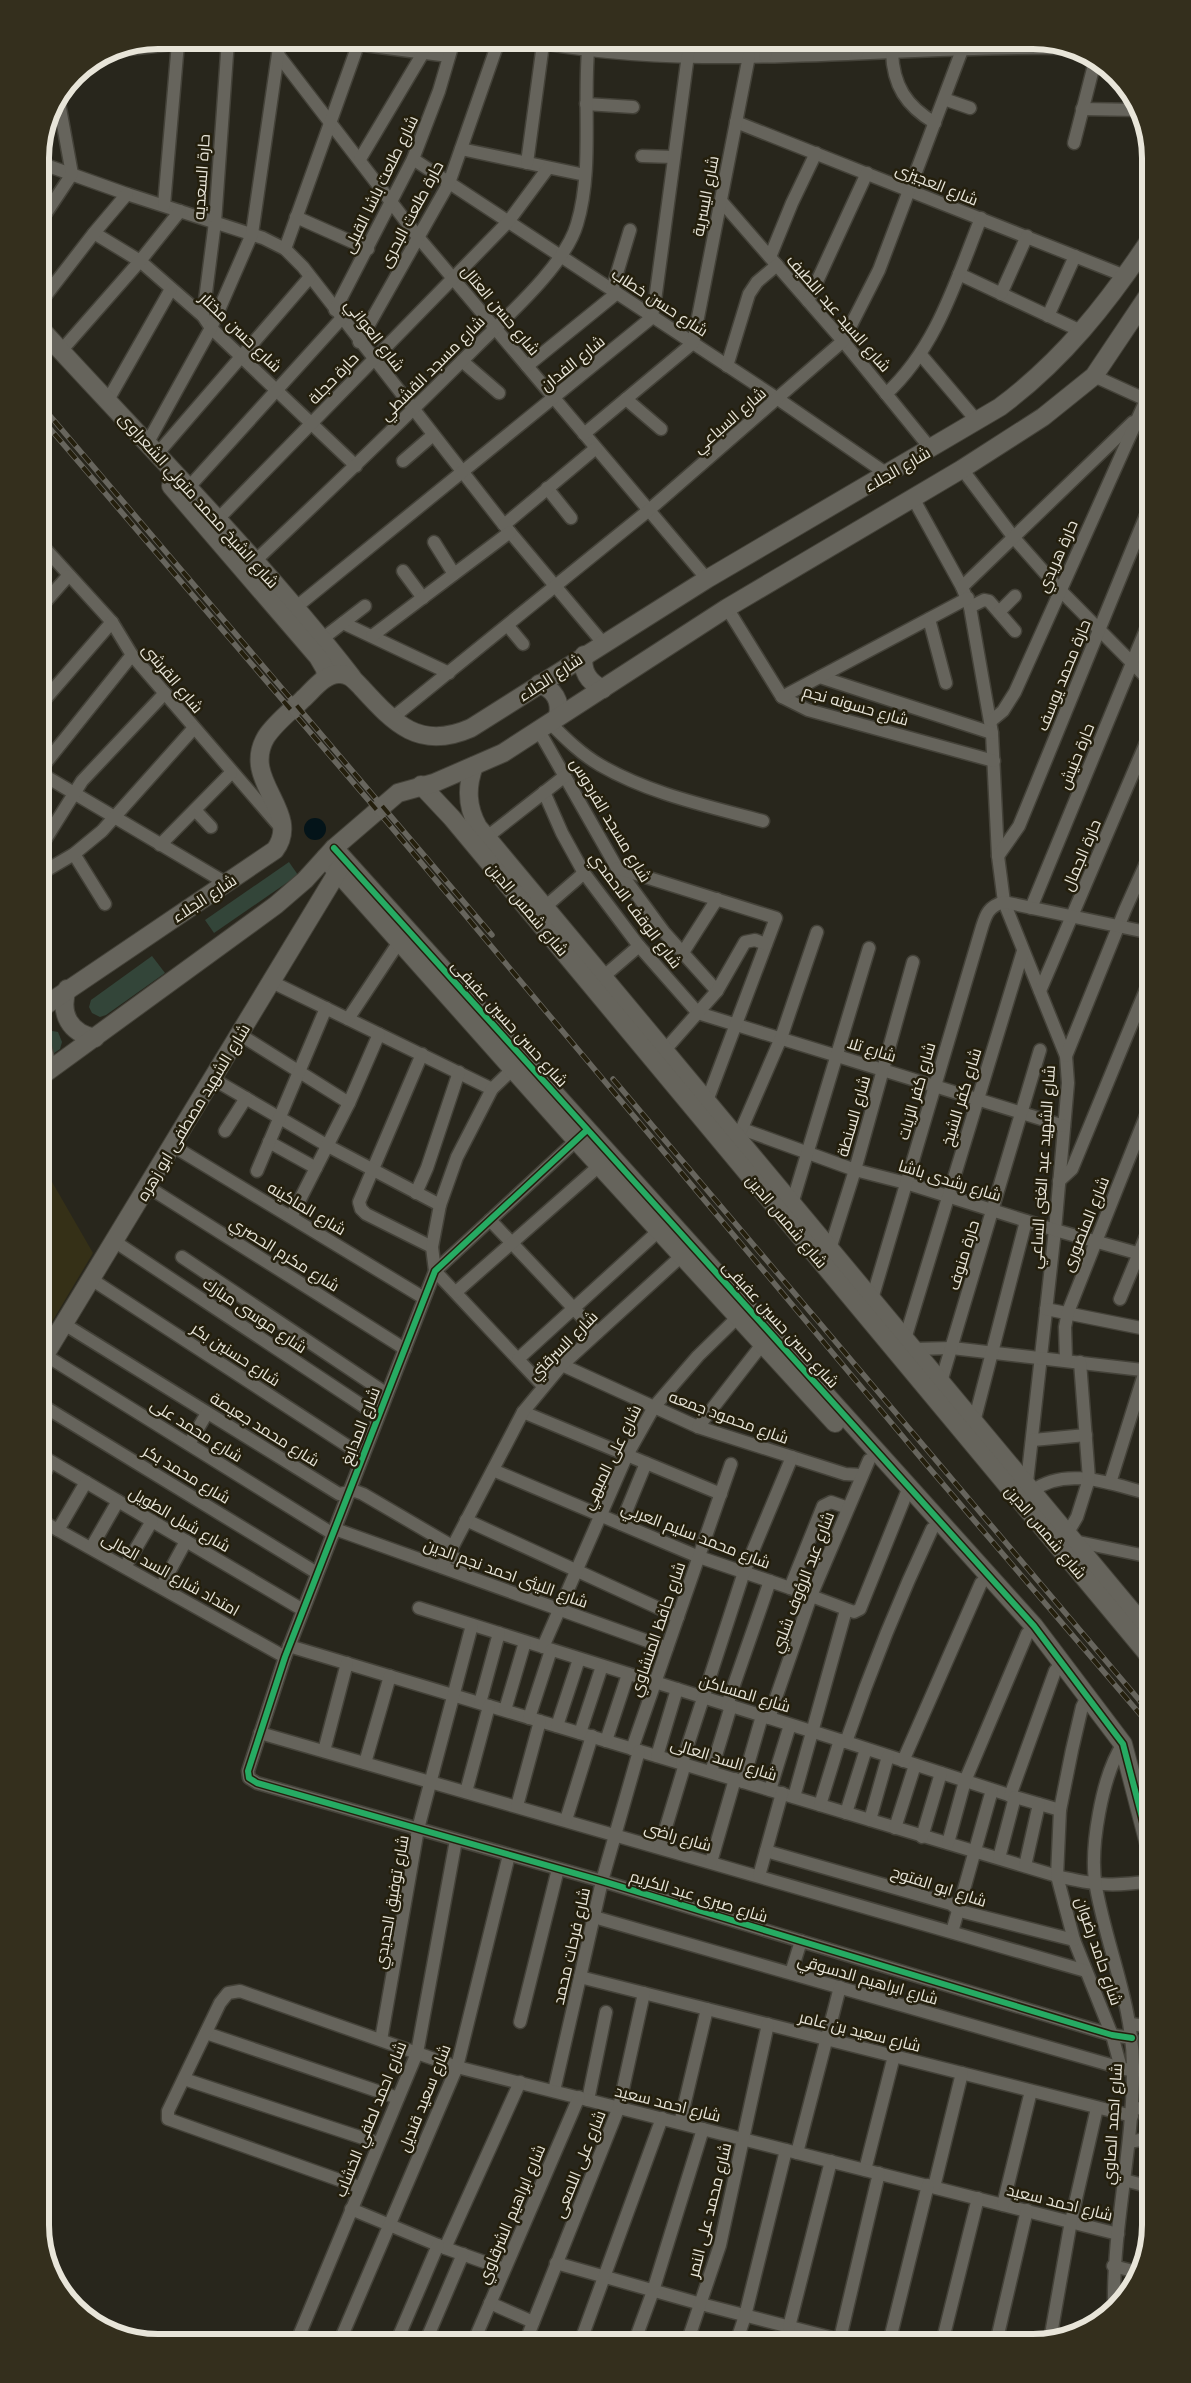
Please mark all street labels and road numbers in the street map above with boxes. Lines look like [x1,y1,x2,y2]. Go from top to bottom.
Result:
street label: شارع طلعت باشا القبلى [339,112,424,257]
street label: حارة السعديه [189,133,215,221]
street label: شارع اليسرية [688,154,725,238]
street label: حارة طلعت البحرى [375,158,448,271]
street label: شارع العجيزى [892,159,981,212]
street label: شارع السيد عبد اللطيف [781,251,895,377]
street label: شارع حسن العتال [456,261,544,361]
street label: شارع حسن خطاب [607,264,711,342]
street label: شارع حسن مختار [194,288,286,378]
street label: شارع العواني [337,296,409,378]
street label: شارع مسجد القشطي [376,312,492,428]
street label: شارع الفدان [536,332,610,397]
street label: حارة حجلة [304,349,363,409]
street label: شارع السباعي [689,383,772,460]
street label: شارع الشيخ محمد متولي الشعراوى [112,409,282,595]
street label: شارع الجلاء [861,443,935,498]
street label: حارة هريدي [1033,517,1086,597]
street label: حارة محمد يوسف [1032,617,1095,734]
street label: شارع القرشى [137,640,207,718]
street label: شارع الجلاء [515,650,587,707]
street label: شارع حسونه نجم [800,681,911,732]
street label: حارة حنيش [1055,720,1099,792]
street label: شارع مسجد الفردوس [564,755,655,887]
street label: حارة الجمال [1058,817,1106,894]
street label: شارع الوقف الاحمدي [582,848,686,975]
street label: شارع شمس الدين [482,859,572,961]
street label: شارع الجلاء [169,871,241,928]
street label: شارع حسن حسين عفيفى [446,956,572,1092]
street label: شارع الشهيد مصطفى ابو زهره [133,1020,256,1205]
street label: شارع تلا [845,1033,899,1068]
street label: شارع كفر الزيات [893,1040,941,1143]
street label: شارع كفر الشيخ [938,1046,987,1149]
street label: شارع الشهيد عبد الغنى الساعي [1026,1065,1063,1270]
street label: شارع السنطة [833,1073,876,1159]
street label: شارع رشدى باشا [896,1156,1004,1207]
street label: شارع شمس الدين [741,1171,831,1273]
street label: شارع المنصورى [1058,1174,1115,1275]
street label: شارع الماكينه [263,1178,349,1241]
street label: شارع مكرم الحصري [224,1213,343,1299]
street label: حارة منوف [944,1218,984,1293]
street label: شارع حسن حسين عفيفى [717,1257,843,1393]
street label: شارع موسى مبارك [198,1274,310,1359]
street label: شارع السرقتي [525,1307,605,1387]
street label: شارع حسنين بكر [186,1318,284,1392]
street label: شارع المدابغ [337,1385,386,1469]
street label: شارع محمود جمعه [666,1387,791,1450]
street label: شارع محمد جعيصة [206,1388,323,1472]
street label: شارع محمد على [146,1395,246,1468]
street label: شارع على الميهي [578,1402,649,1515]
street label: شارع محمد بكر [138,1440,234,1510]
street label: شارع شمس الدين [1000,1482,1090,1584]
street label: شارع شبل الطويل [125,1483,234,1558]
street label: شارع محمد سليم العربي [617,1498,773,1576]
street label: شارع عبد الرؤوف شلبي [767,1509,842,1657]
street label: امتداد شارع السد العالى [98,1529,243,1622]
street label: شارع الليثى احمد نجم الدين [420,1535,591,1614]
street label: شارع حافظ المنشاوي [626,1559,693,1700]
street label: شارع المساكن [696,1671,793,1718]
street label: شارع السد العالى [668,1734,779,1787]
street label: شارع راضى [641,1818,714,1857]
street label: شارع توفيق الحديدي [370,1834,417,1971]
street label: شارع ابو الفتوح [888,1862,989,1913]
street label: شارع صبرى عبد الكريم [627,1866,770,1928]
street label: شارع فرحات محمد [549,1886,596,2007]
street label: شارع حامد رضوان [1069,1895,1126,2008]
street label: شارع ابراهيم الدسوقي [794,1950,940,2012]
street label: شارع سعيد بن عامر [796,2007,923,2058]
street label: شارع احمد لطفي الخشاب [331,2039,414,2201]
street label: شارع سعيد قنديل [394,2042,457,2156]
street label: شارع احمد الصاوي [1099,2063,1130,2186]
street label: شارع احمد سعيد [612,2081,723,2128]
street label: شارع على اللمعى [549,2108,612,2222]
street label: شارع محمد على النمر [683,2141,737,2281]
street label: شارع ابراهيم الشرقاوي [474,2142,553,2288]
street label: شارع احمد سعيد [1004,2180,1115,2227]

